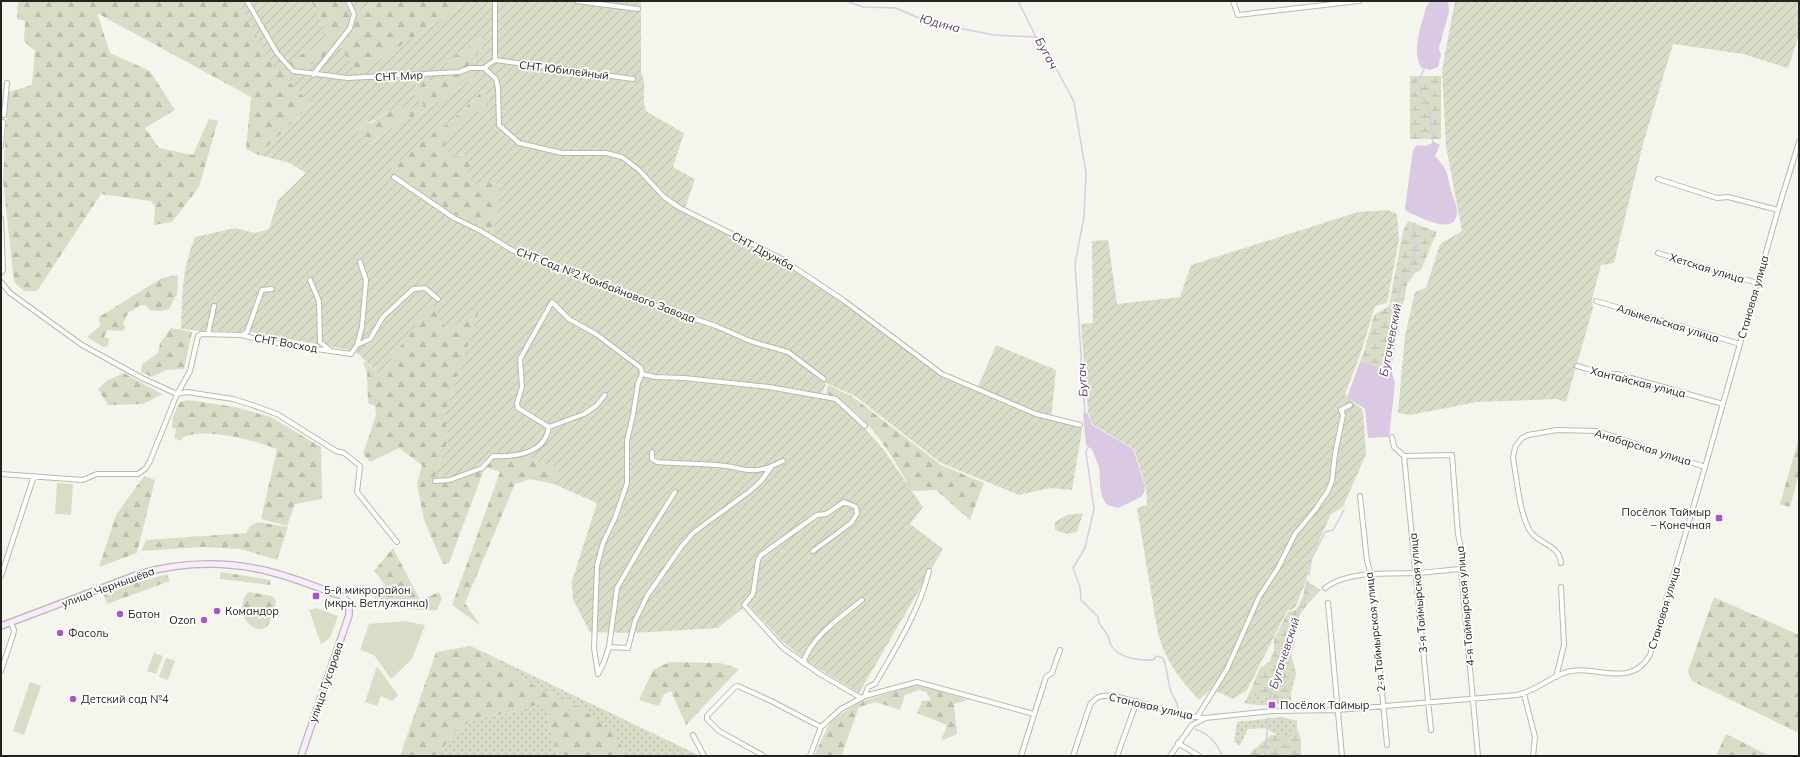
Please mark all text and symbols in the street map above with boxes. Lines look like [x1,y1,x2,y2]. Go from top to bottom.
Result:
water label: Юдина [918,10,962,36]
water label: Бугач [1032,34,1062,72]
street label: СНТ Юбилейный [518,58,610,82]
street label: СНТ Мир [375,68,424,84]
street label: СНТ Дружба [729,229,797,273]
street label: СНТ Сад №2 Комбайнового Завода [514,244,698,326]
street label: Хетская улица [1668,250,1746,286]
street label: Становая улица [1734,254,1772,340]
street label: Алыкельская улица [1615,301,1721,345]
water label: Бугачевский [1376,302,1404,378]
street label: СНТ Восход [253,331,319,355]
water label: Бугач [1074,362,1090,397]
street label: Хантайская улица [1589,363,1687,401]
street label: Анабарская улица [1593,426,1693,468]
place label: Посёлок Таймыр – Конечная [1622,505,1711,532]
marker: Посёлок Таймыр – Конечная [1714,513,1724,523]
street label: 3-я Таймырская улица [1406,532,1430,654]
street label: 4-я Таймырская улица [1453,545,1477,667]
street label: улица Чернышёва [60,564,156,610]
street label: Становая улица [1645,565,1683,651]
street label: 2-я Таймырская улица [1362,571,1388,693]
place label: 5-й микрорайон (мкрн. Ветлужанка) [324,583,429,610]
marker: 5-й микрорайон (мкрн. Ветлужанка) [311,591,321,601]
place label: Командор [225,604,279,618]
marker: Командор [212,606,222,616]
place label: Батон [128,607,160,621]
marker: Батон [115,609,125,619]
place label: Ozon [169,613,196,627]
marker: Ozon [199,615,209,625]
water label: Бугачевский [1265,615,1303,691]
place label: Фасоль [68,626,109,640]
marker: Фасоль [55,628,65,638]
street label: улица Гусарова [306,640,346,724]
street label: Становая улица [1108,690,1194,722]
place label: Детский сад №4 [81,692,169,706]
marker: Детский сад №4 [68,694,78,704]
place label: Посёлок Таймыр [1280,698,1370,712]
marker: Посёлок Таймыр [1267,700,1277,710]

